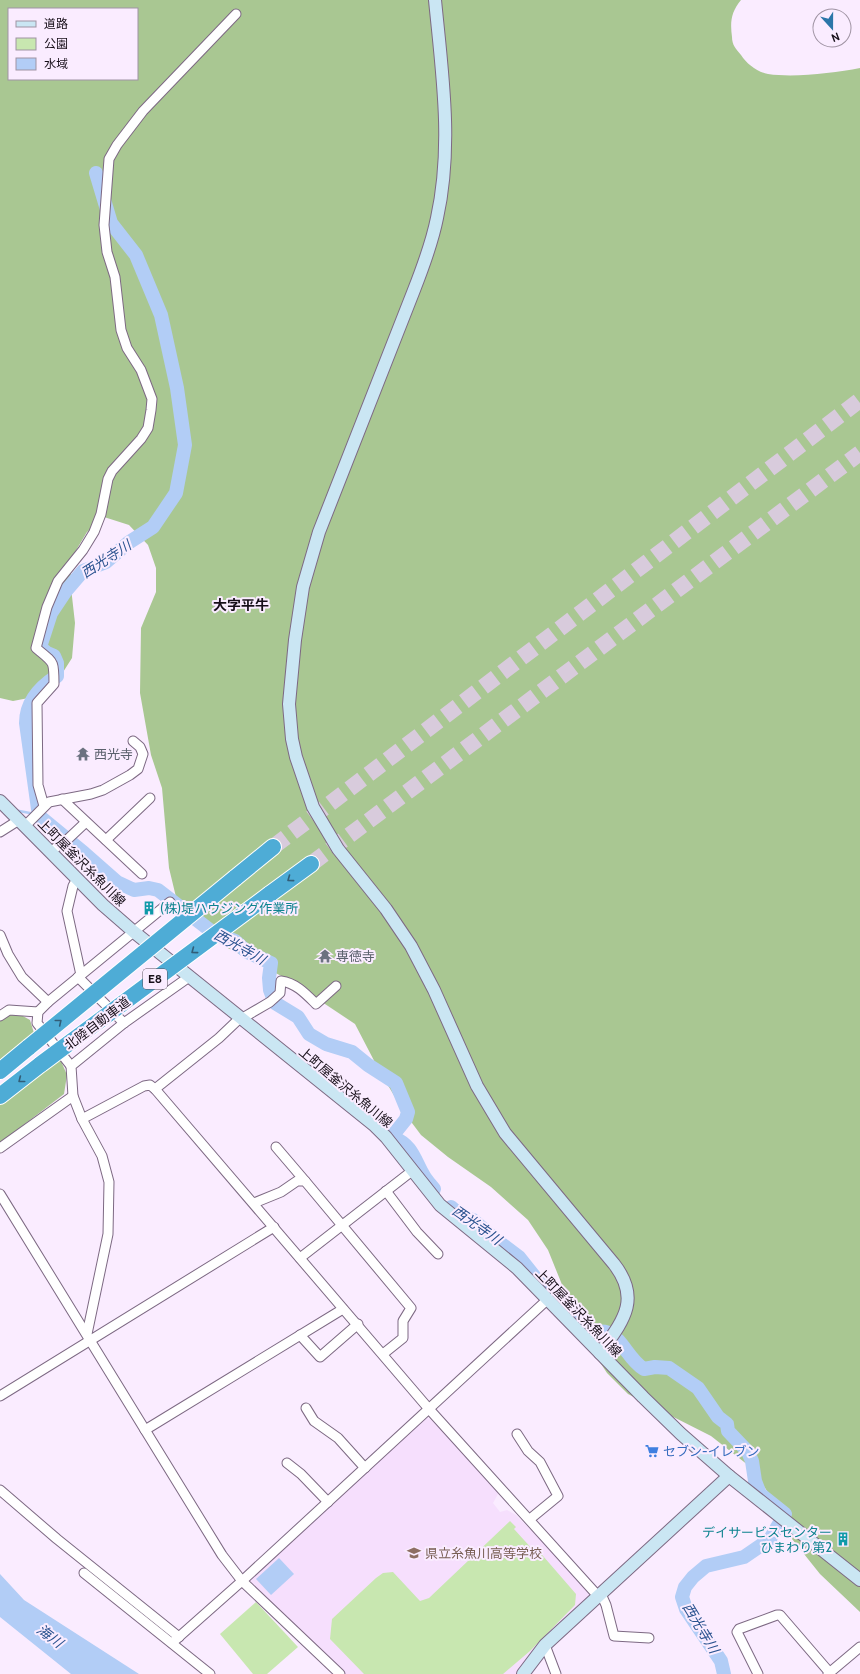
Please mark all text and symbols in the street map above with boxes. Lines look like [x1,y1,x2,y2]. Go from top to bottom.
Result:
legend [8,8,138,80]
north arrow [812,8,852,48]
text: 道路 [44,16,68,31]
text: N [829,29,842,45]
text: 公園 [44,36,68,51]
text: 水域 [44,56,68,71]
water label: 西光寺川 [78,535,136,582]
district label: 大字平牛 [213,596,269,614]
temple icon: 西光寺 [75,746,91,762]
place label: 西光寺 [94,746,133,762]
street label: 上町屋釜沢糸魚川線 [35,815,129,909]
one-way arrow [288,874,295,881]
building icon: (株)堤ハウジング作業所 [141,900,157,916]
place label: (株)堤ハウジング作業所 [160,900,298,916]
water label: 西光寺川 [211,926,271,969]
one-way arrow [191,946,198,953]
temple icon: 専徳寺 [317,948,333,964]
place label: 専徳寺 [336,948,375,964]
road number: E8 [143,969,167,989]
street label: 北陸自動車道 [61,993,133,1053]
one-way arrow [55,1019,62,1026]
street label: 上町屋釜沢糸魚川線 [296,1043,396,1131]
one-way arrow [18,1076,25,1083]
water label: 西光寺川 [449,1202,507,1250]
street label: 上町屋釜沢糸魚川線 [533,1264,625,1360]
supermarket icon: セブン-イレブン [644,1443,660,1459]
place label: セブン-イレブン [663,1443,760,1459]
place label: デイサービスセンター ひまわり第2 [702,1524,832,1555]
building icon: デイサービスセンター ひまわり第2 [835,1531,851,1547]
school or university icon: 県立糸魚川高等学校 [406,1545,422,1561]
place label: 県立糸魚川高等学校 [425,1545,542,1561]
water label: 西光寺川 [679,1599,724,1658]
water label: 海川 [33,1620,68,1653]

